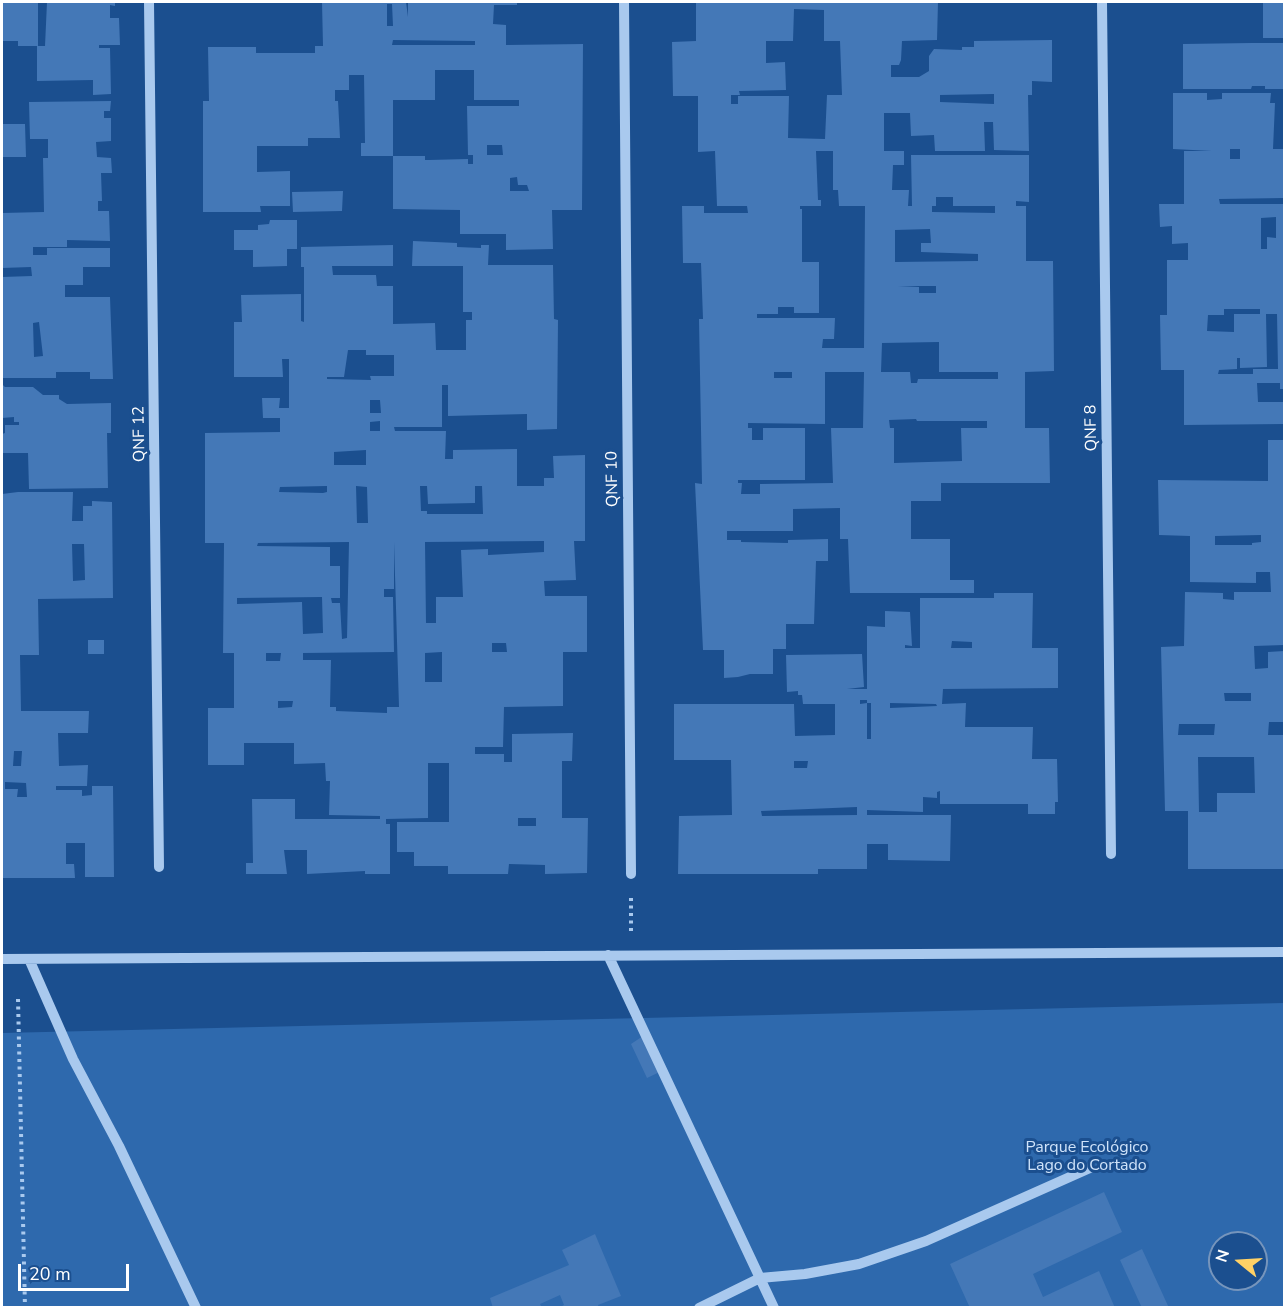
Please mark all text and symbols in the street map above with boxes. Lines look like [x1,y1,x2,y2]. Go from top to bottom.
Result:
street label: QNF 8 [1082,405,1102,451]
street label: QNF 12 [130,406,150,462]
street label: QNF 10 [603,451,623,507]
park label: Parque Ecológico Lago do Cortado [1026,1138,1148,1176]
north arrow [1208,1231,1268,1291]
text: N [1210,1247,1235,1265]
scale bar [21,1252,132,1290]
text: 20 m [29,1262,71,1286]

